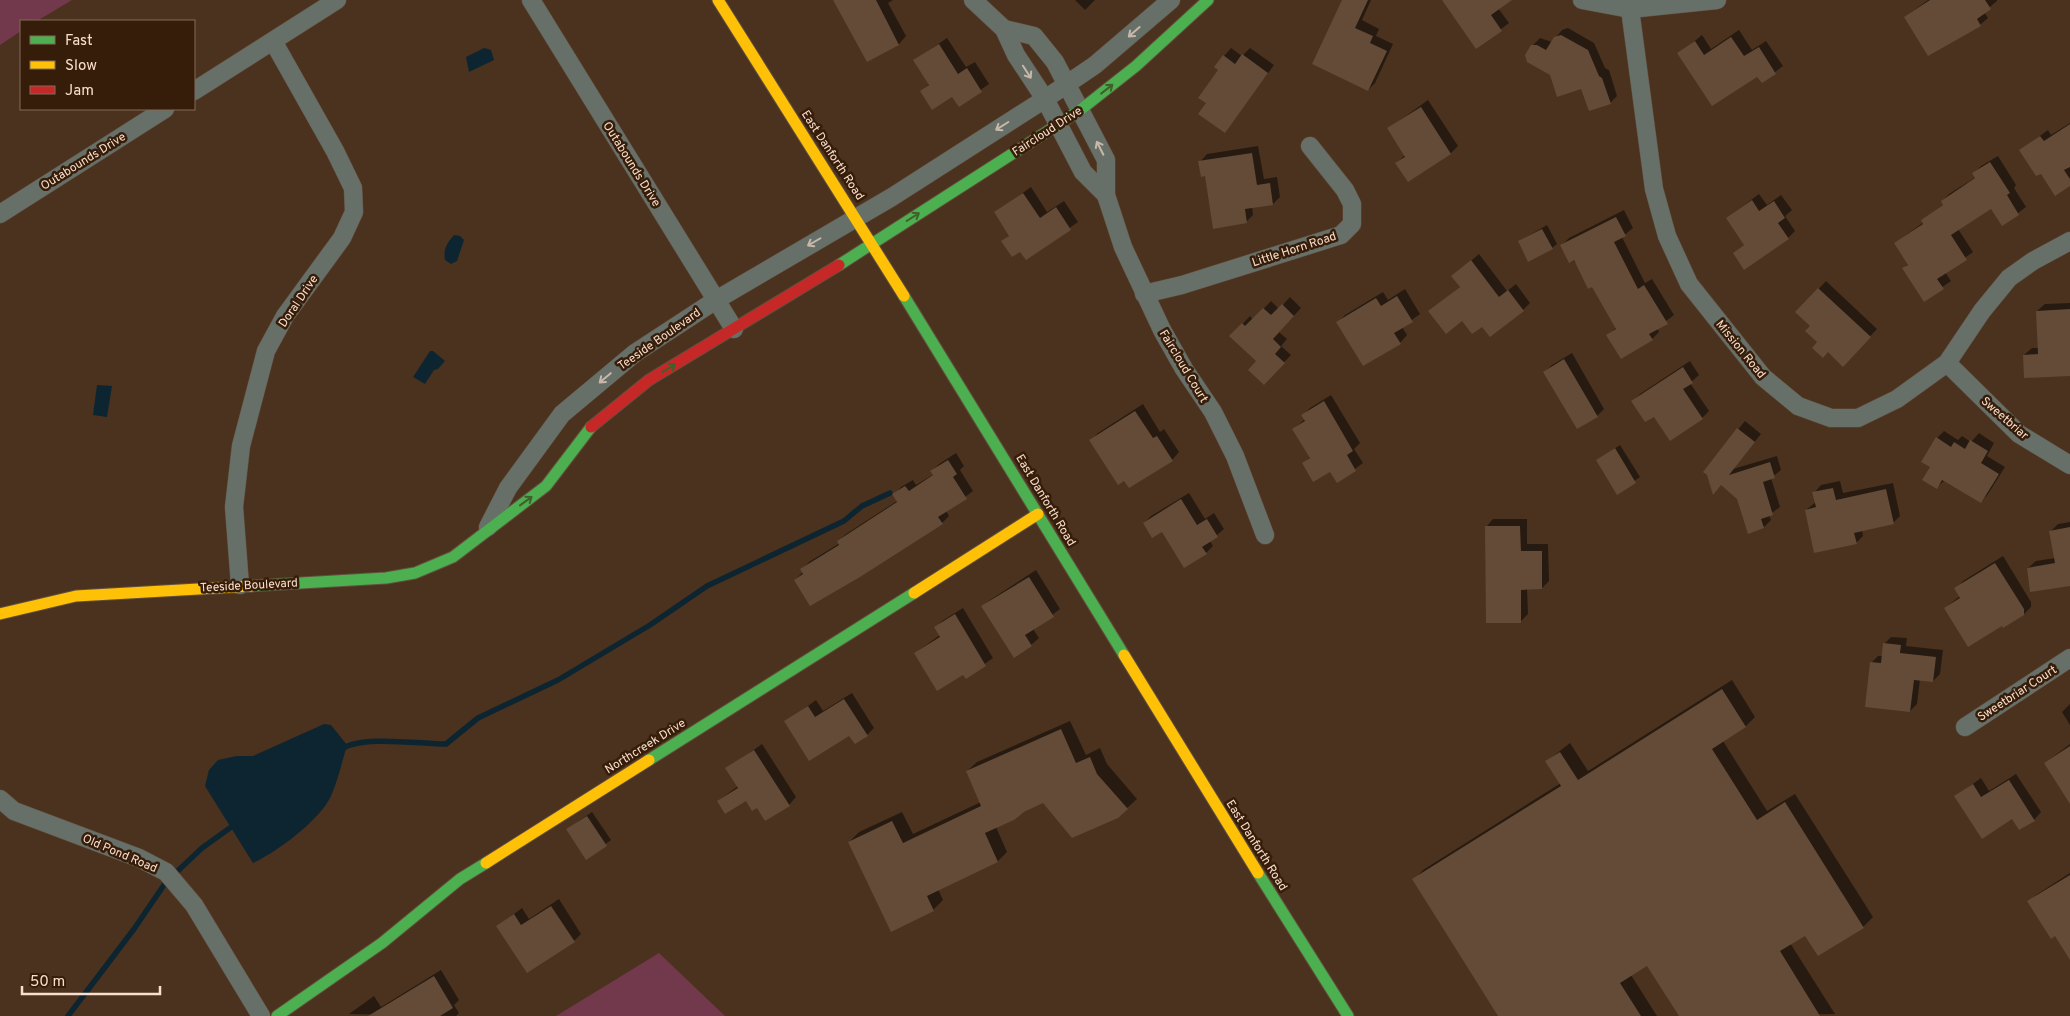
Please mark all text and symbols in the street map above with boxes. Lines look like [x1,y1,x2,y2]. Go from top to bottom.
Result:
legend [20,20,195,110]
one-way arrow [1128,26,1141,37]
text: Fast [65,32,93,51]
text: Slow [65,57,97,76]
one-way arrow [1022,65,1032,79]
text: Jam [65,82,94,101]
one-way arrow [1100,84,1113,95]
street label: Faircloud Drive [1010,103,1085,160]
street label: East Danforth Road [797,107,867,204]
street label: Outabounds Drive [599,119,664,210]
one-way arrow [996,122,1010,132]
street label: Outabounds Drive [38,129,129,194]
one-way arrow [1095,141,1104,156]
one-way arrow [906,211,920,222]
street label: Little Horn Road [1250,229,1339,271]
one-way arrow [808,238,822,248]
street label: Doral Drive [275,272,322,331]
street label: Teeside Boulevard [615,305,704,374]
street label: Mission Road [1712,317,1769,382]
street label: Faircloud Court [1155,327,1211,406]
one-way arrow [662,362,676,372]
one-way arrow [599,372,612,383]
street label: Sweetbriar [1977,394,2032,444]
street label: East Danforth Road [1011,452,1079,549]
one-way arrow [519,496,533,506]
street label: Teeside Boulevard [200,575,298,597]
street label: Sweetbriar Court [1975,662,2060,725]
street label: Northcreek Drive [602,716,689,778]
street label: East Danforth Road [1222,797,1291,894]
street label: Old Pond Road [80,831,160,877]
scale bar [22,964,160,996]
text: 50 m [30,973,65,992]

